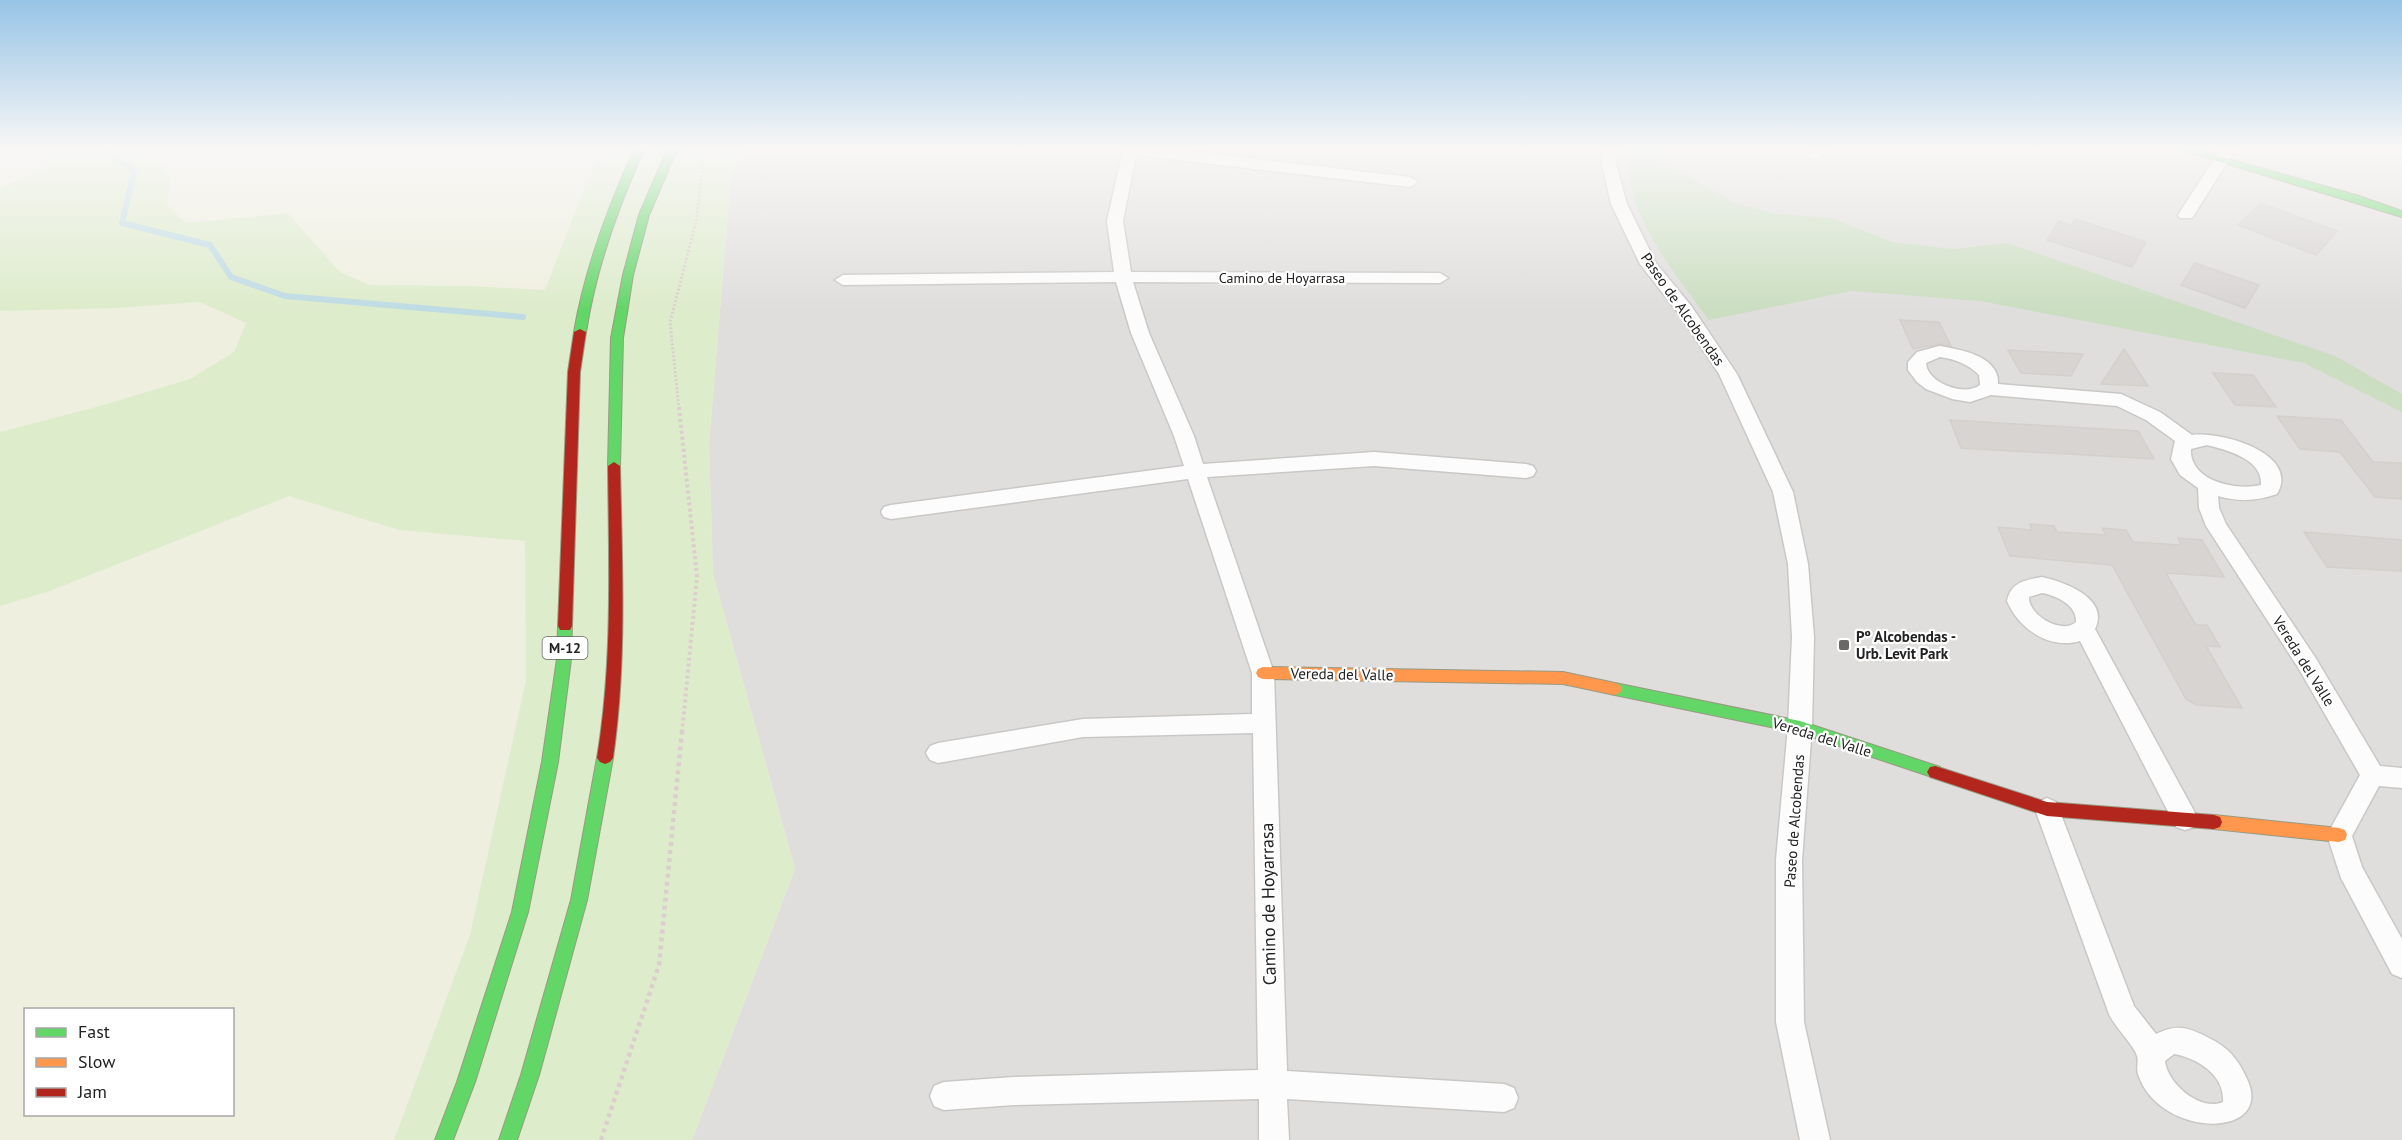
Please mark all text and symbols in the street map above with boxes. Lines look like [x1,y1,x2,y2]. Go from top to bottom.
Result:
street label: Paseo de Alcobendas [1637,249,1729,369]
street label: Camino de Hoyarrasa [1219,269,1345,287]
street label: Vereda del Valle [2268,612,2339,710]
place label: Pº Alcobendas - Urb. Levit Park [1856,627,1956,663]
road number: M-12 [542,637,588,659]
marker: Pº Alcobendas - Urb. Levit Park [1837,638,1851,652]
street label: Vereda del Valle [1289,664,1394,684]
street label: Vereda del Valle [1769,713,1874,761]
street label: Paseo de Alcobendas [1780,754,1808,888]
street label: Camino de Hoyarrasa [1255,822,1281,986]
legend [24,1008,234,1116]
text: Fast [78,1020,110,1043]
text: Slow [78,1050,116,1073]
text: Jam [77,1080,107,1103]

